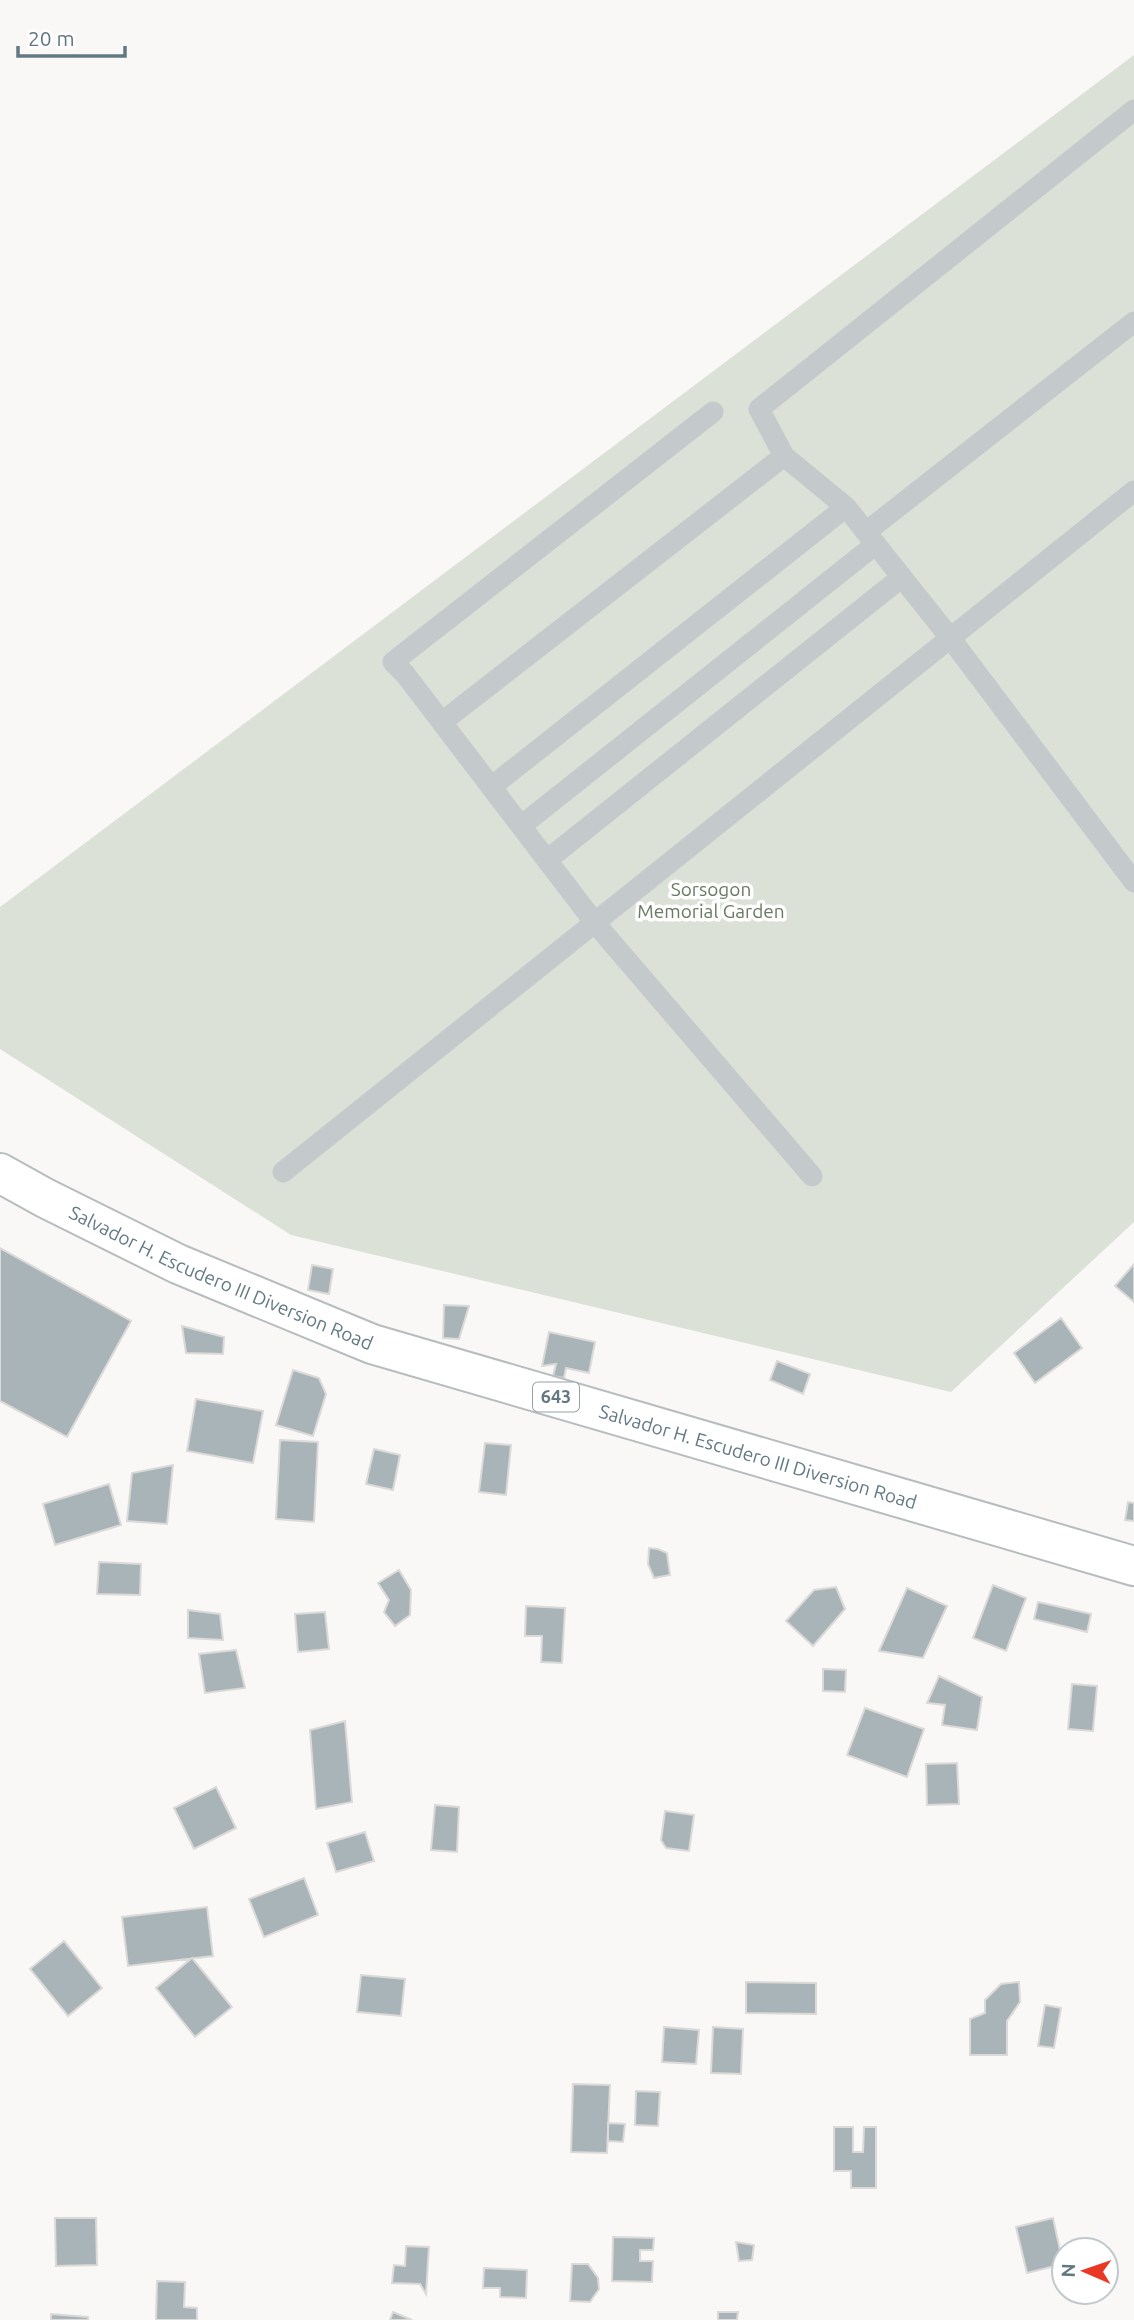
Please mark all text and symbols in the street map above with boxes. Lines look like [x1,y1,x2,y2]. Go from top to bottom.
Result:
scale bar [18,14,124,58]
text: 20 m [28,26,75,50]
park label: Sorsogon Memorial Garden [637,878,785,922]
street label: Salvador H. Escudero III Diversion Road [66,1201,376,1354]
road number: 643 [533,1382,579,1412]
street label: Salvador H. Escudero III Diversion Road [597,1400,920,1513]
north arrow [1050,2236,1120,2306]
text: N [1057,2263,1079,2278]

